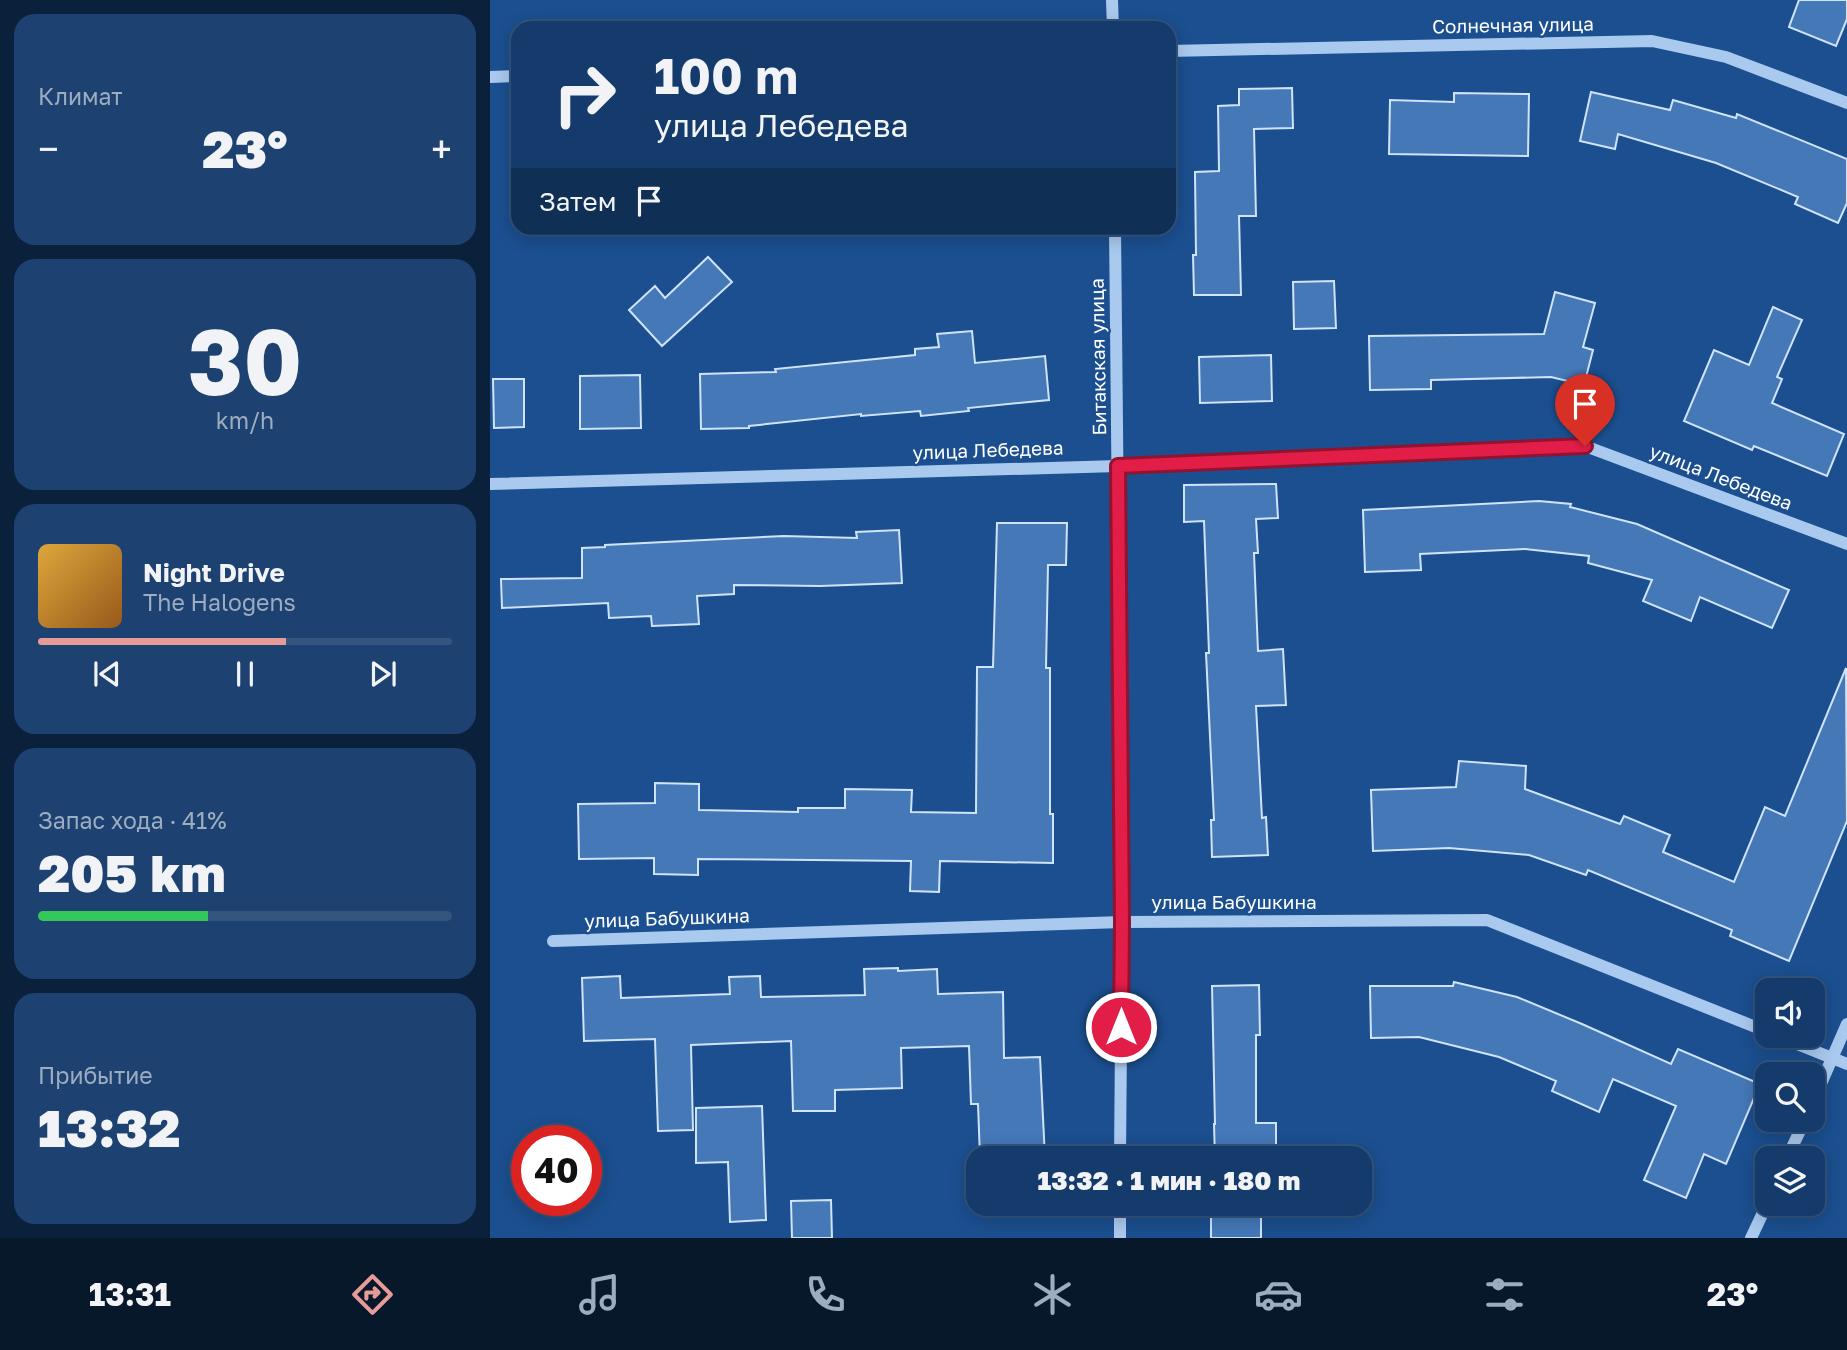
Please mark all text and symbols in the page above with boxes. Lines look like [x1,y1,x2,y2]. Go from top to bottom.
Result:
street label: Солнечная улица [1432,12,1594,37]
text: 100 m [654,46,798,105]
icon: right [539,49,630,140]
text: Климат [38,82,123,110]
text: улица Лебедева [654,106,909,144]
text: 23° [202,117,288,179]
text: − [38,126,59,171]
text: + [431,126,452,171]
icon: arrive [630,182,668,220]
text: Затем [539,186,616,217]
street label: Битакская улица [1085,278,1110,436]
text: 30 [188,306,302,415]
pin [1555,374,1615,446]
icon: arrive [1566,385,1604,423]
text: km/h [216,406,274,434]
street label: улица Лебедева [912,435,1064,464]
street label: улица Лебедева [1646,439,1796,514]
text: Night Drive [143,557,285,588]
text: The Halogens [143,588,296,616]
icon: previous [88,655,126,693]
icon: pause [226,655,264,693]
icon: next [364,655,402,693]
text: Запас хода · 41% [38,806,227,834]
text: 205 km [38,841,226,903]
street label: улица Бабушкина [1151,890,1317,913]
street label: улица Бабушкина [584,903,750,932]
map controls [1755,978,1825,1216]
button: sound [1755,978,1825,1048]
position arrow [1084,990,1158,1064]
text: Прибытие [38,1061,153,1089]
button: search [1755,1062,1825,1132]
text: 13:32 [38,1096,180,1158]
speed limit sign: 40 [511,1125,602,1216]
button: layers [1755,1146,1825,1216]
text: 13:32 · 1 мин · 180 m [1038,1165,1300,1196]
icon: directions [348,1270,397,1319]
icon: music [575,1270,624,1319]
icon: phone [801,1270,850,1319]
icon: climate [1028,1270,1077,1319]
icon: car [1254,1270,1303,1319]
icon: filters [1480,1270,1529,1319]
text: 13:31 [89,1275,171,1313]
text: 23° [1707,1275,1758,1313]

